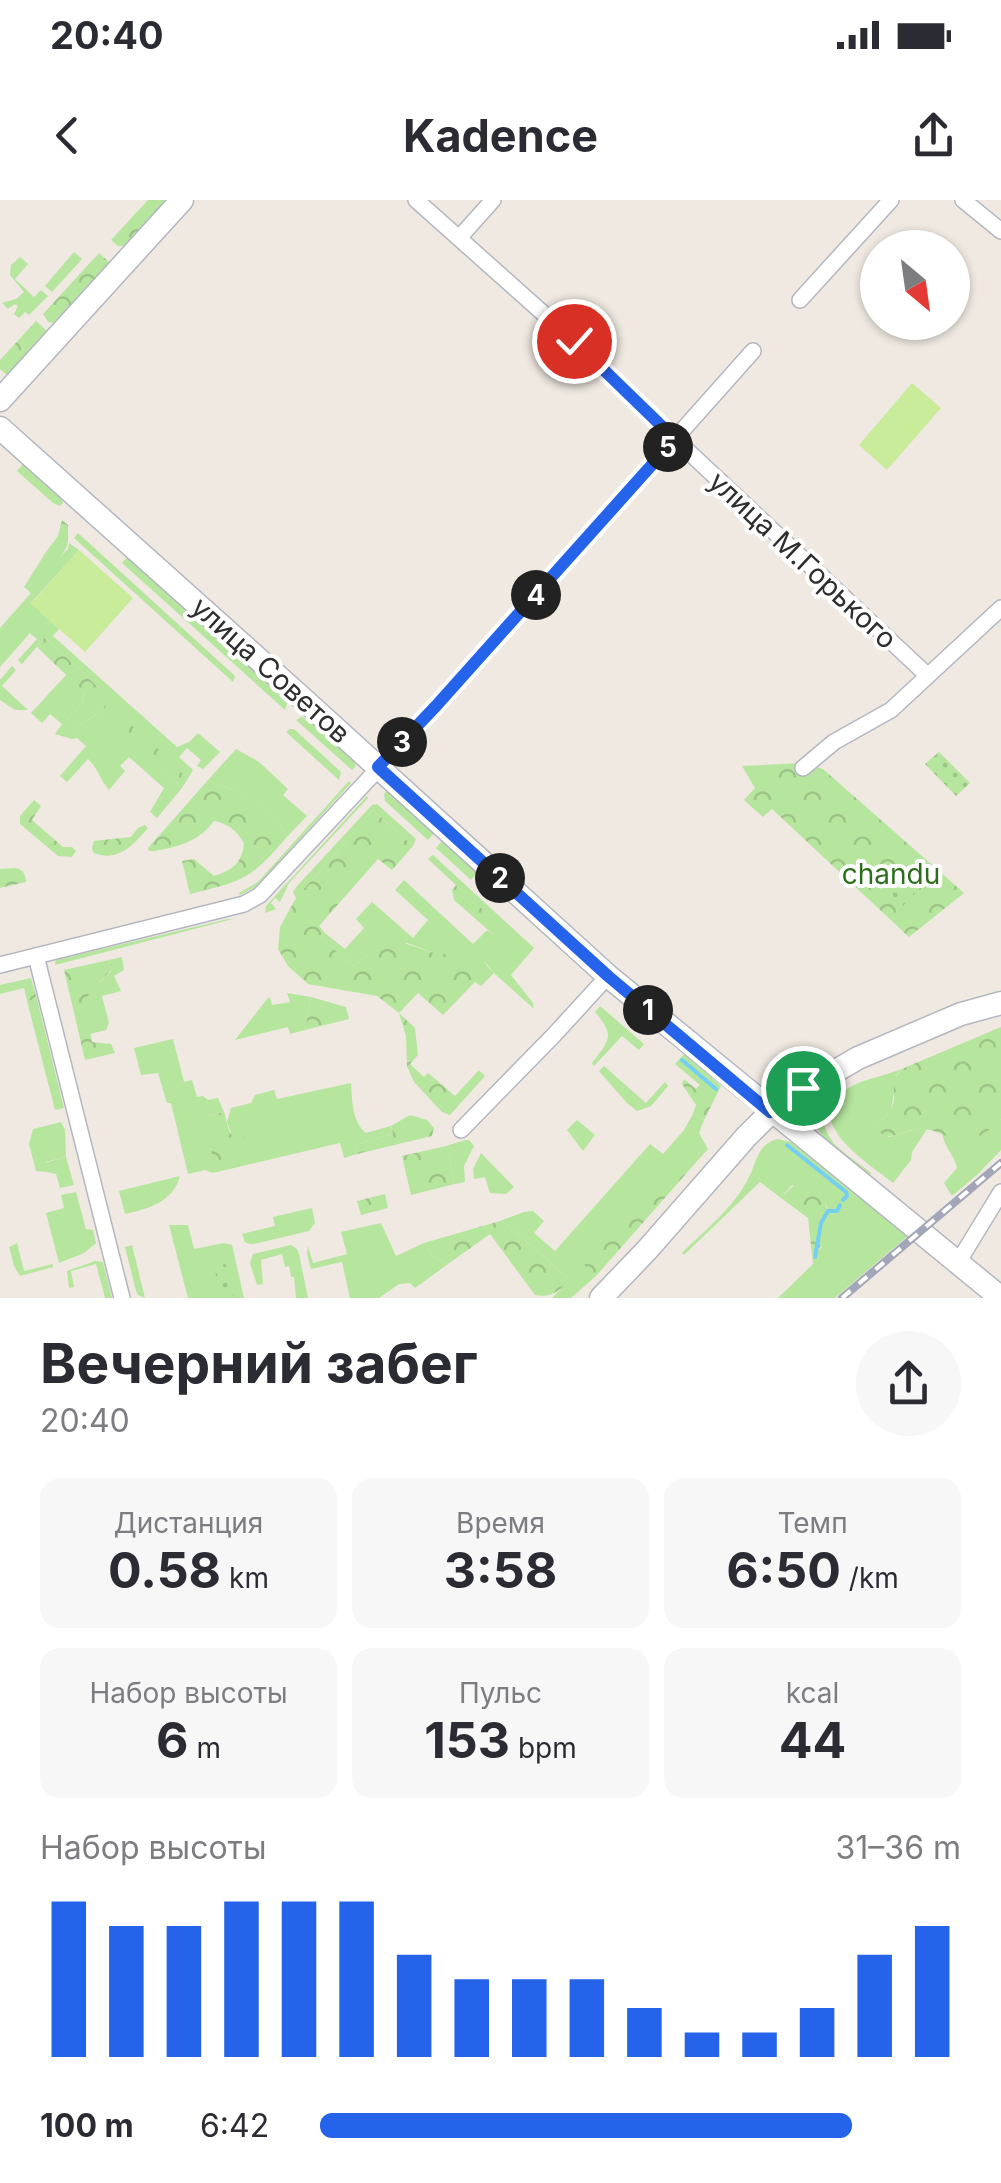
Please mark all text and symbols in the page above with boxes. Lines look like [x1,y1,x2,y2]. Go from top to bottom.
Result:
text: 20:40 [50,12,164,58]
icon: back [40,108,95,163]
text: Kadence [403,108,598,163]
icon: share [906,108,961,163]
north arrow [860,230,970,340]
map controls [860,230,970,340]
pin [532,299,617,384]
icon: check [547,314,602,369]
pin: 5 [643,422,693,472]
text: 5 [659,430,677,464]
street label: улица М.Горького [702,464,904,656]
pin: 4 [511,570,561,620]
text: 4 [527,578,545,612]
street label: улица Советов [185,590,357,750]
pin: 3 [377,717,427,767]
text: 3 [393,725,411,759]
pin: 2 [475,853,525,903]
park label: chandu [842,857,940,891]
text: 2 [491,861,509,895]
pin: 1 [623,985,673,1035]
text: 1 [642,993,654,1027]
pin [761,1046,846,1131]
icon: arrive [776,1061,831,1116]
text: Вечерний забег [40,1330,478,1396]
button: share [856,1331,961,1436]
text: 20:40 [40,1401,130,1440]
text: Дистанция [114,1506,263,1540]
text: Время [456,1506,545,1540]
text: Темп [777,1506,848,1540]
text: 0.58 [108,1540,221,1600]
text: 3:58 [444,1540,557,1600]
text: 6:50 [726,1540,841,1600]
text: km [221,1561,269,1595]
text: /km [841,1561,899,1595]
text: Набор высоты [89,1676,288,1710]
text: Пульс [459,1676,542,1710]
text: kcal [786,1676,839,1710]
text: 6 [156,1710,189,1770]
text: 153 [424,1710,510,1770]
text: 44 [779,1710,846,1770]
text: m [189,1731,221,1765]
text: bpm [510,1731,577,1765]
text: Набор высоты [40,1828,267,1867]
text: 31–36 m [836,1828,961,1867]
text: 100 m [40,2106,134,2145]
text: 6:42 [200,2106,269,2145]

